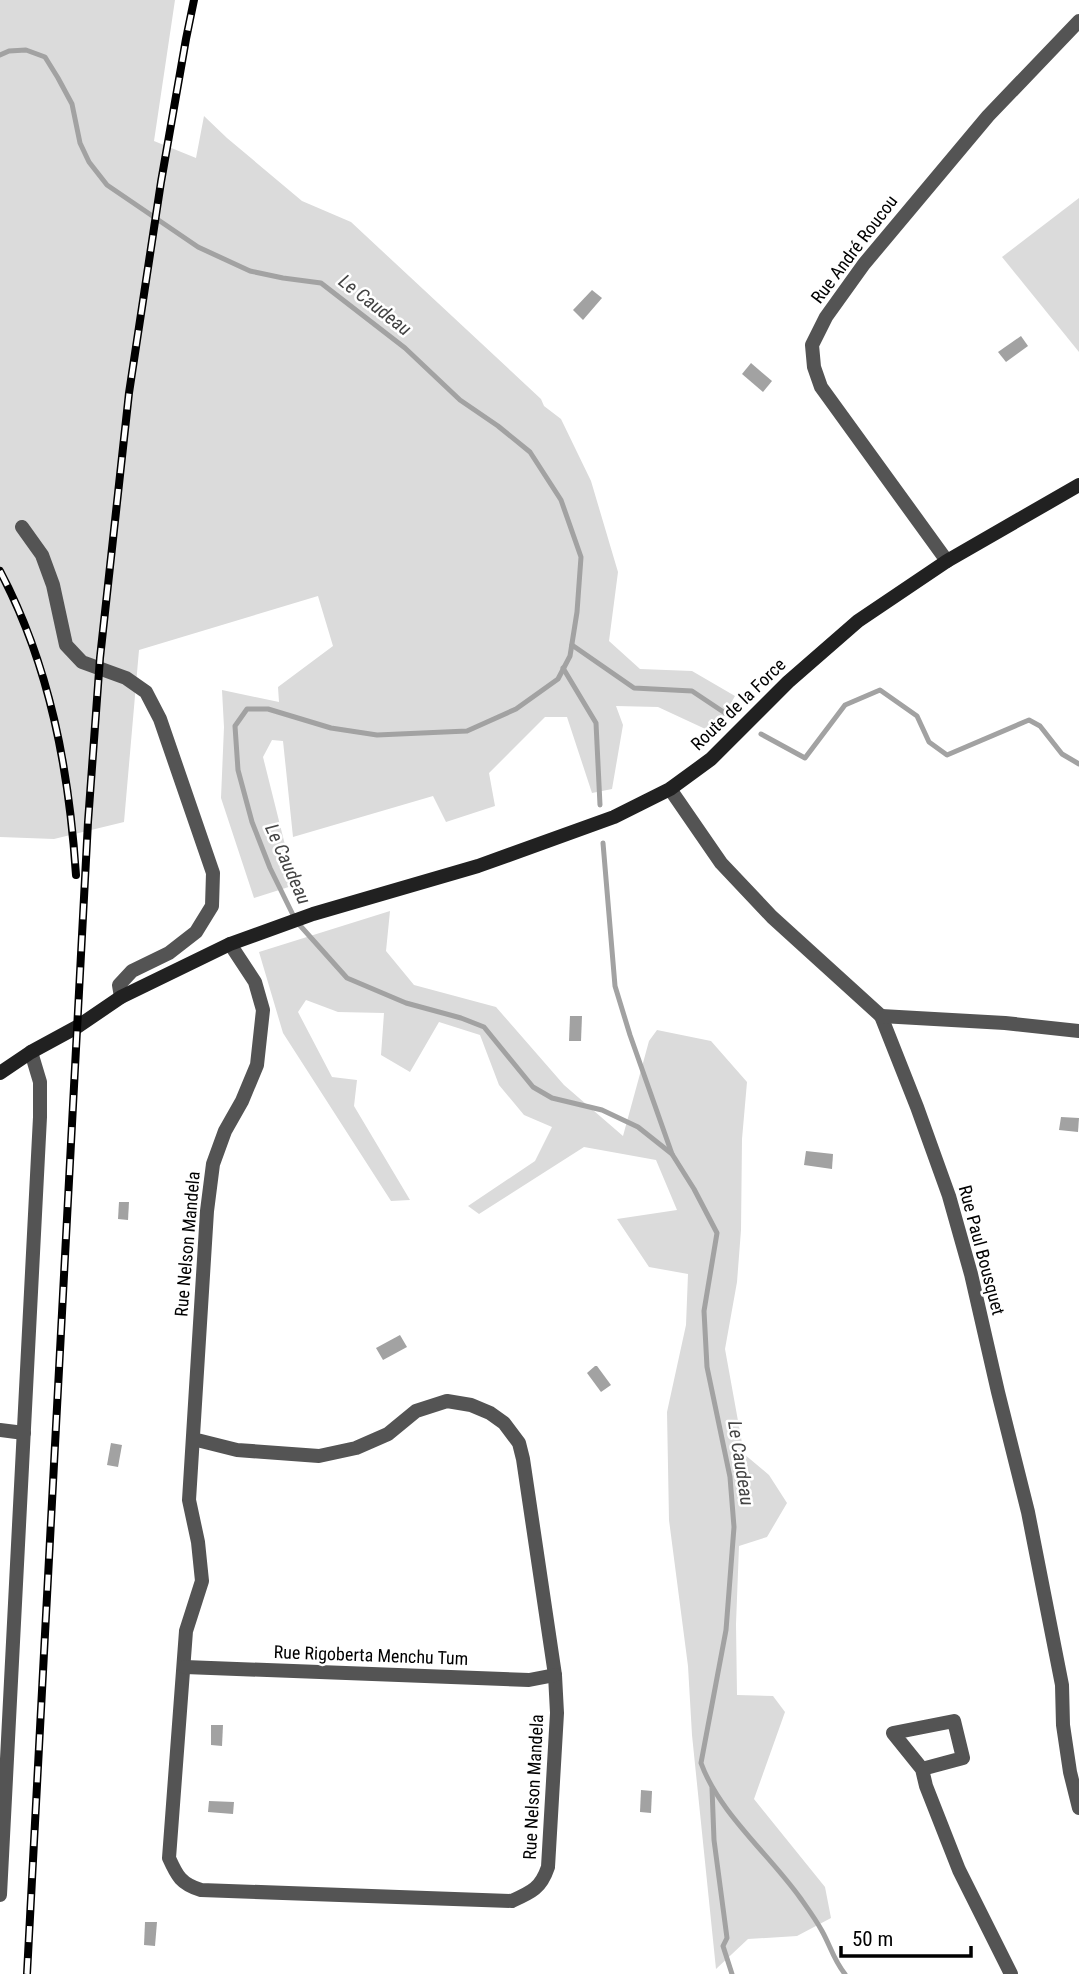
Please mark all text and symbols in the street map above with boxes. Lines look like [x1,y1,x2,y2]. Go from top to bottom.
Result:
street label: Rue André Roucou [806,191,902,307]
water label: Le Caudeau [334,270,416,340]
street label: Route de la Force [686,654,790,754]
water label: Le Caudeau [260,820,316,908]
street label: Rue Nelson Mandela [170,1171,204,1317]
street label: Rue Paul Bousquet [955,1183,1009,1317]
water label: Le Caudeau [723,1419,759,1507]
street label: Rue Rigoberta Menchu Tum [273,1641,469,1669]
street label: Rue Nelson Mandela [519,1714,547,1860]
scale bar [841,1914,970,1958]
text: 50 m [852,1927,893,1951]

